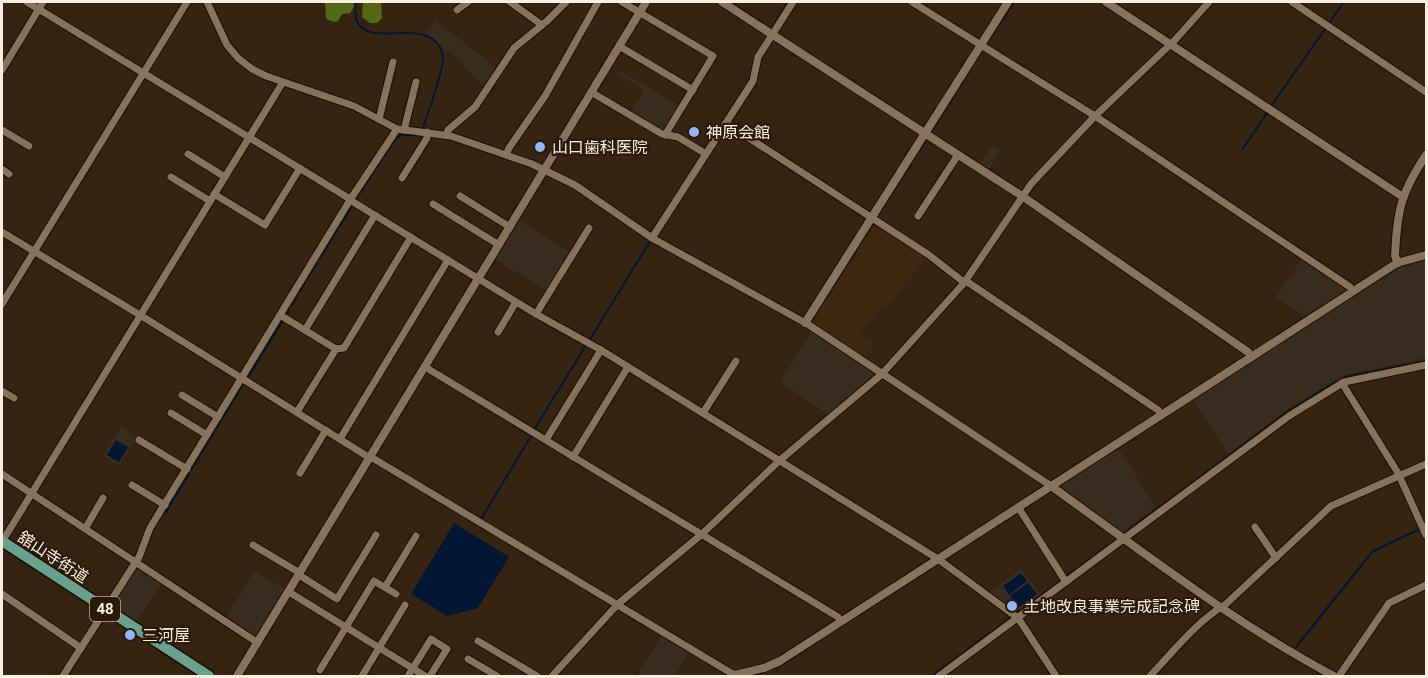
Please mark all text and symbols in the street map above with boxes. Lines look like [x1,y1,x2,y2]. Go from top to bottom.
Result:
place label: 神原会館 [706,123,770,142]
marker: 神原会館 [687,125,701,139]
place label: 山口歯科医院 [552,138,648,157]
marker: 山口歯科医院 [533,140,547,154]
street label: 舘山寺街道 [14,527,92,587]
road number: 48 [90,597,120,621]
place label: 土地改良事業完成記念碑 [1024,597,1200,616]
marker: 土地改良事業完成記念碑 [1005,599,1019,613]
place label: 三河屋 [142,626,190,645]
marker: 三河屋 [123,628,137,642]

